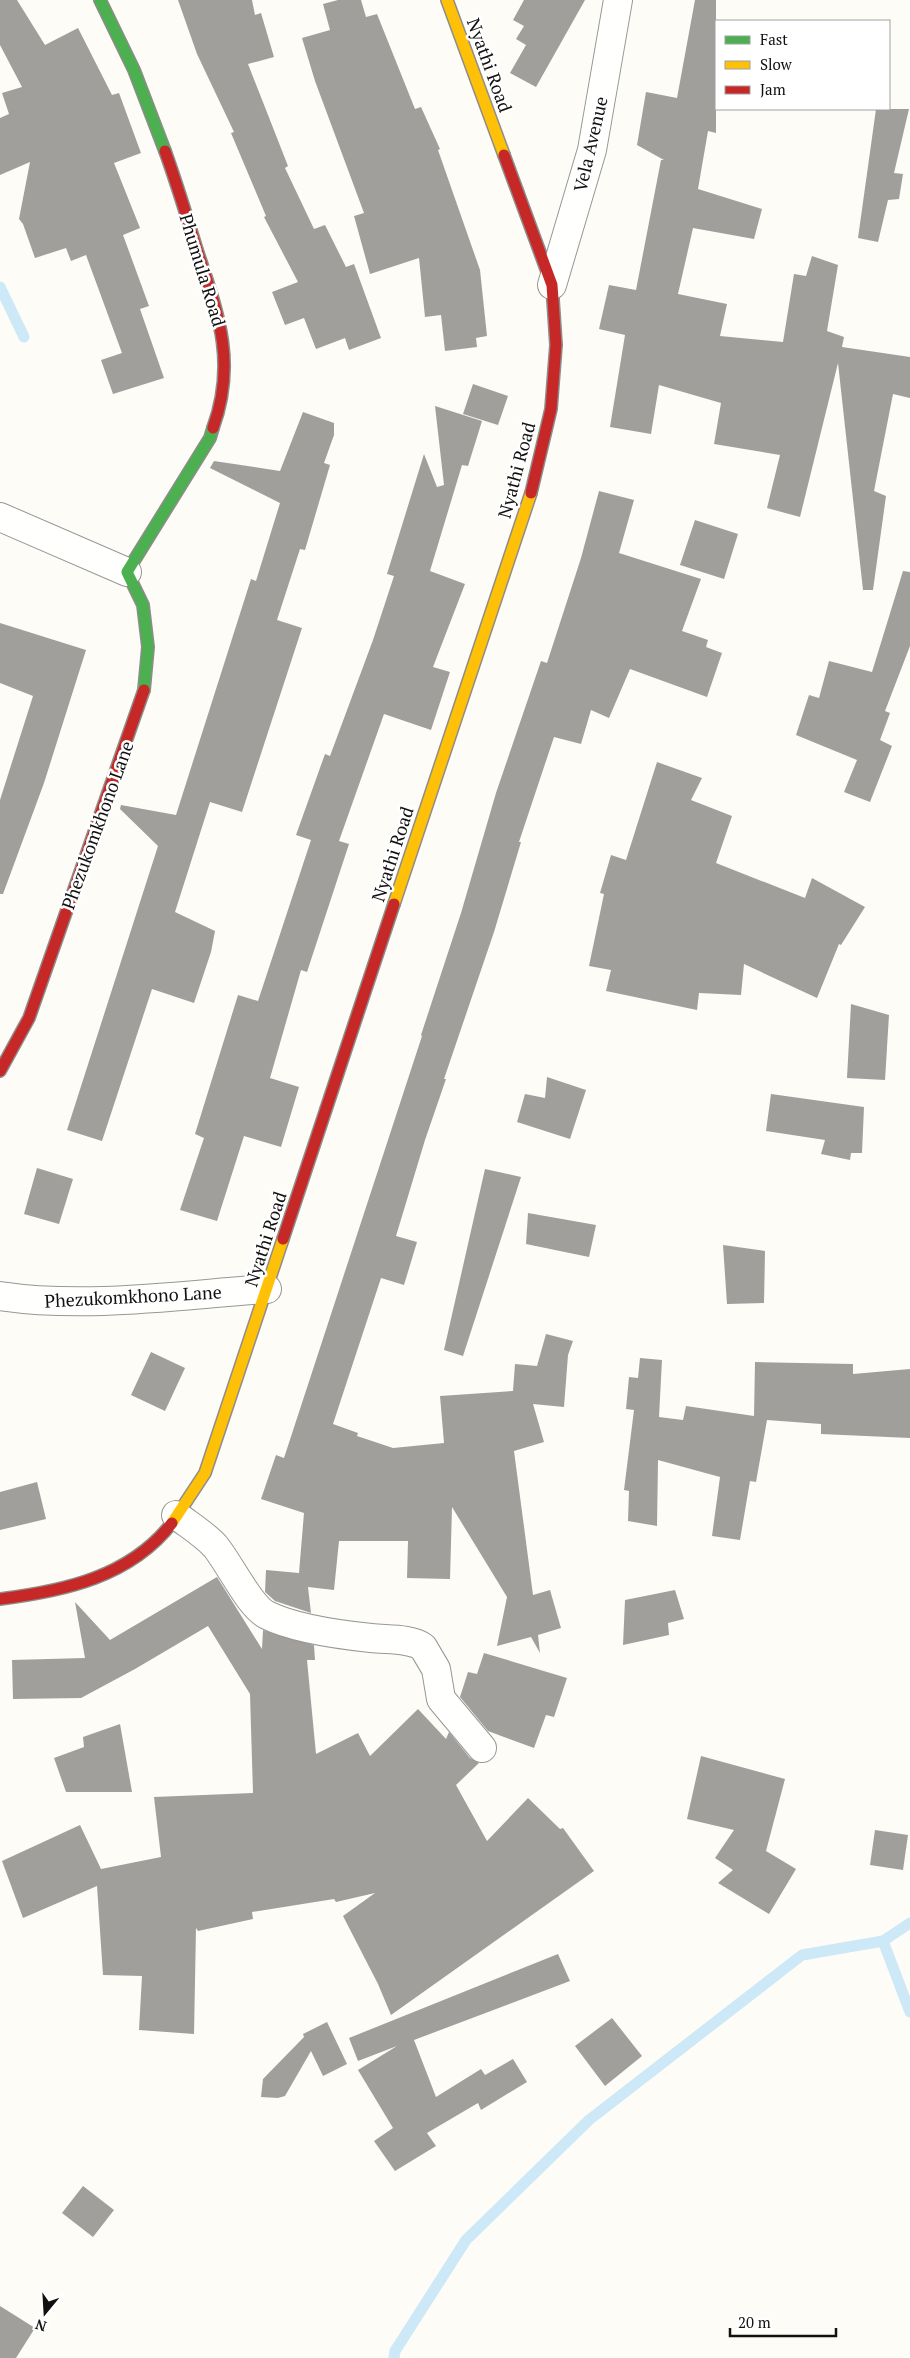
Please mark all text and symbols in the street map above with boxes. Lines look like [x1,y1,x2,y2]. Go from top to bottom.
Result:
street label: Nyathi Road [462,15,518,115]
legend [715,20,890,110]
text: Fast [760,29,788,49]
text: Slow [760,54,793,74]
text: Jam [760,79,786,99]
street label: Vela Avenue [567,94,613,194]
street label: Phumula Road [174,211,232,329]
street label: Nyathi Road [492,419,540,521]
street label: Phezukomkhono Lane [55,738,139,912]
street label: Nyathi Road [365,803,419,905]
street label: Nyathi Road [238,1188,292,1290]
street label: Phezukomkhono Lane [44,1279,222,1313]
north arrow [20,2288,70,2338]
scale bar [730,2306,836,2338]
text: 20 m [738,2312,771,2332]
text: N [32,2315,49,2337]

